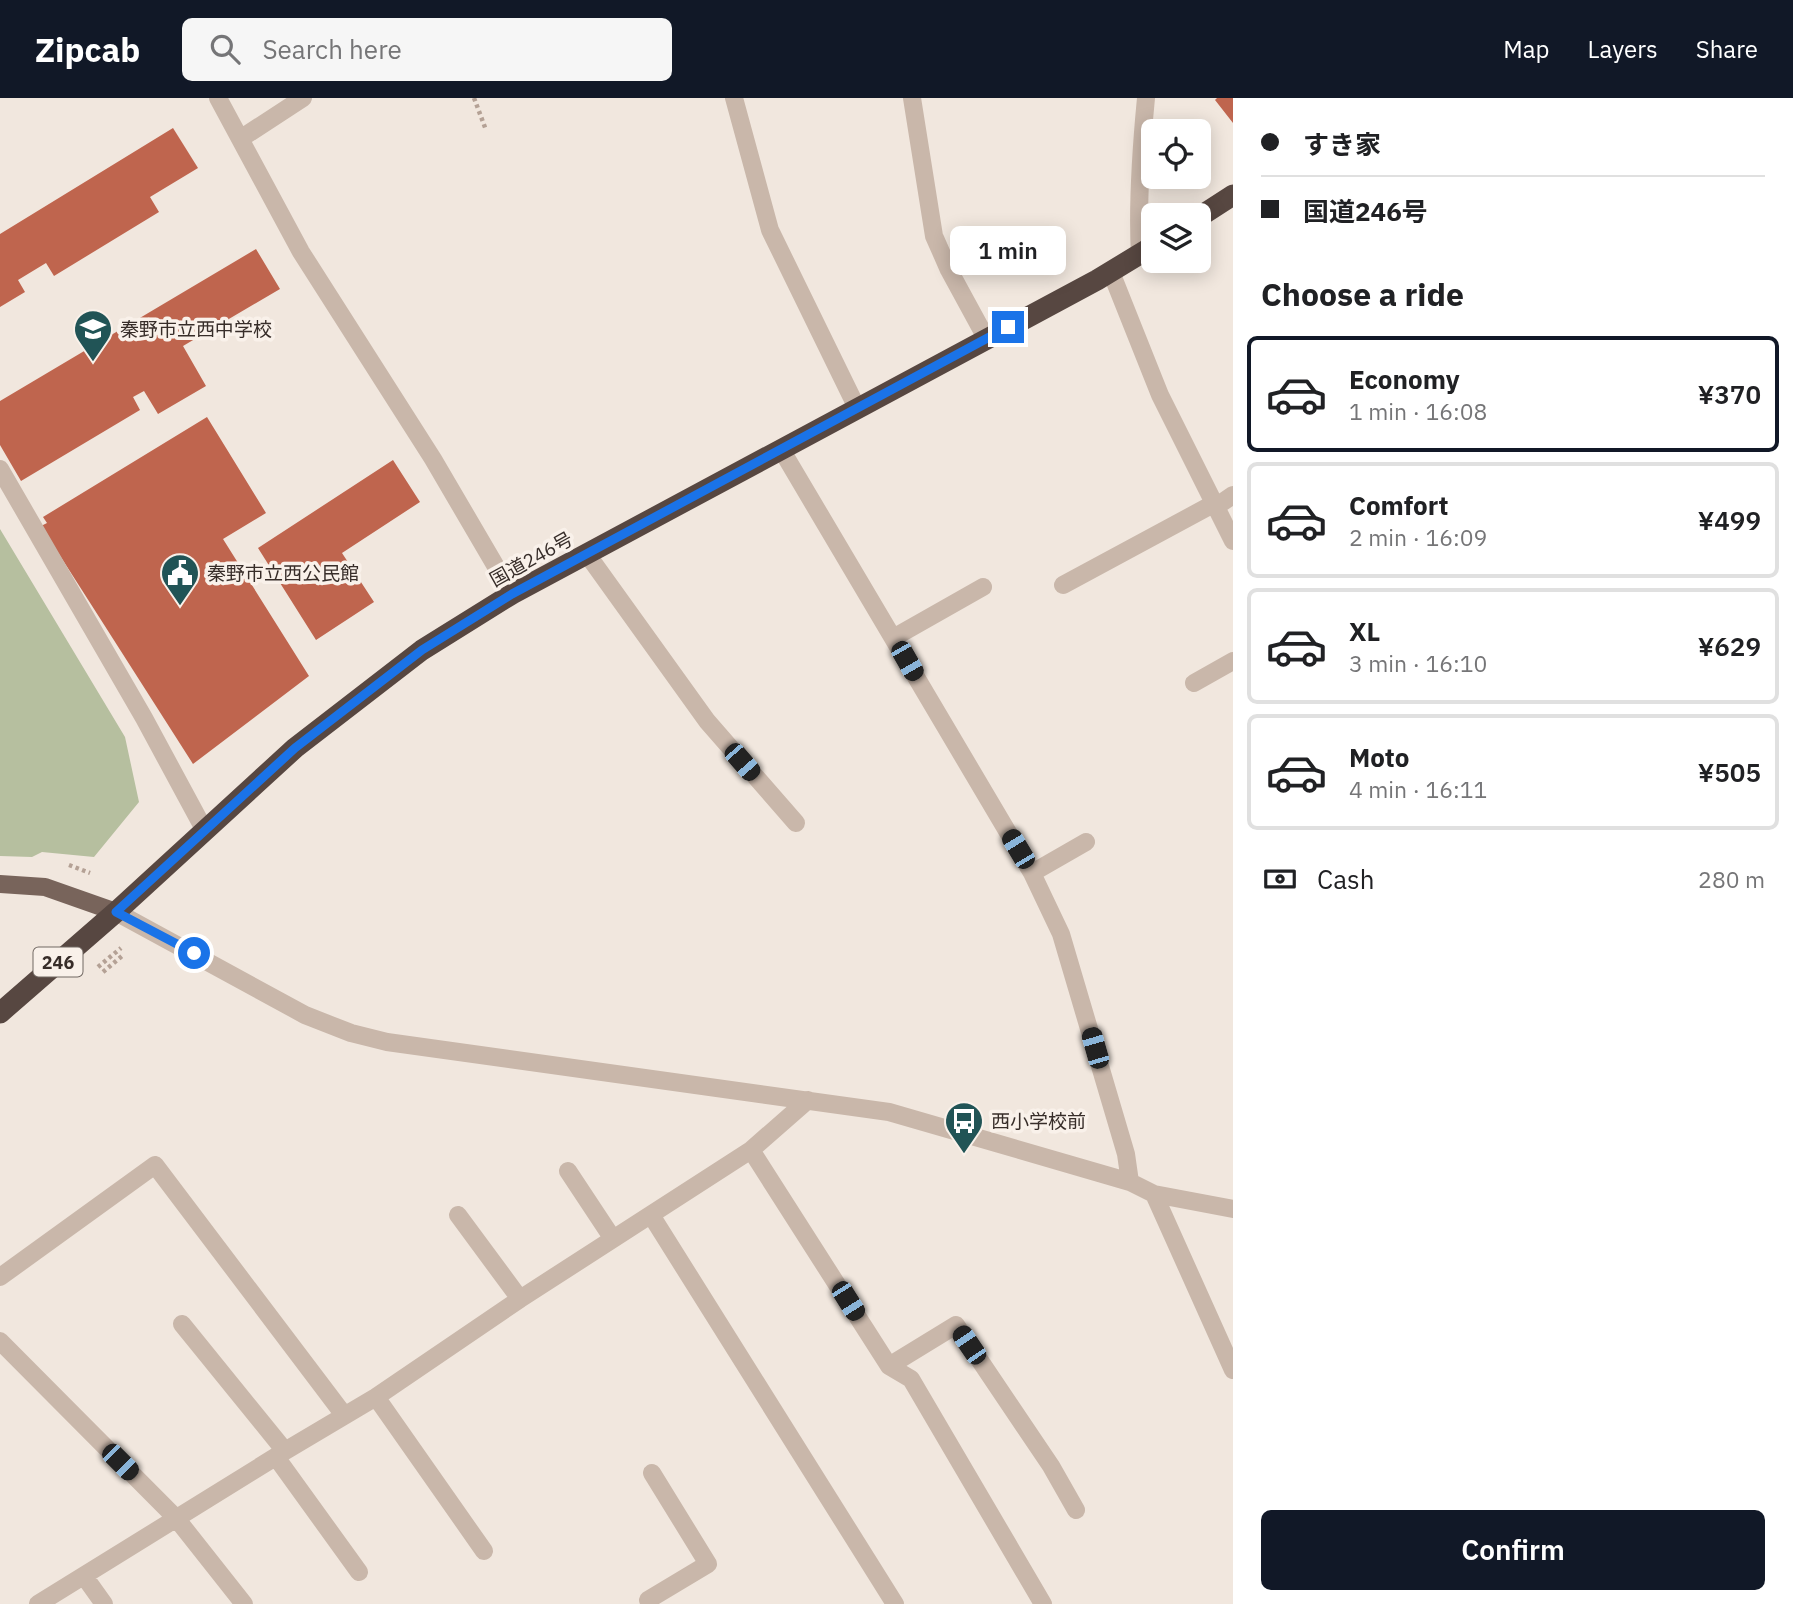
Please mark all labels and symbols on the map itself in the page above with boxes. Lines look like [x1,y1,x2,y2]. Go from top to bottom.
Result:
callout: 1 min [950,226,1066,274]
school or university icon: 秦野市立西中学校 [72,308,114,363]
route end [992,311,1024,343]
place label: 秦野市立西中学校 [120,317,272,341]
street label: 国道246号 [485,526,577,592]
public building icon: 秦野市立西公民館 [159,552,201,607]
place label: 秦野市立西公民館 [207,561,359,585]
car [888,638,927,684]
car [721,739,764,785]
car [999,826,1038,872]
route start [178,937,210,969]
road number: 246 [34,948,82,976]
car [1080,1025,1111,1071]
bus stop icon: 西小学校前 [943,1100,985,1155]
place label: 西小学校前 [991,1109,1086,1133]
car [828,1278,869,1324]
car [949,1322,990,1368]
car [98,1440,143,1484]

